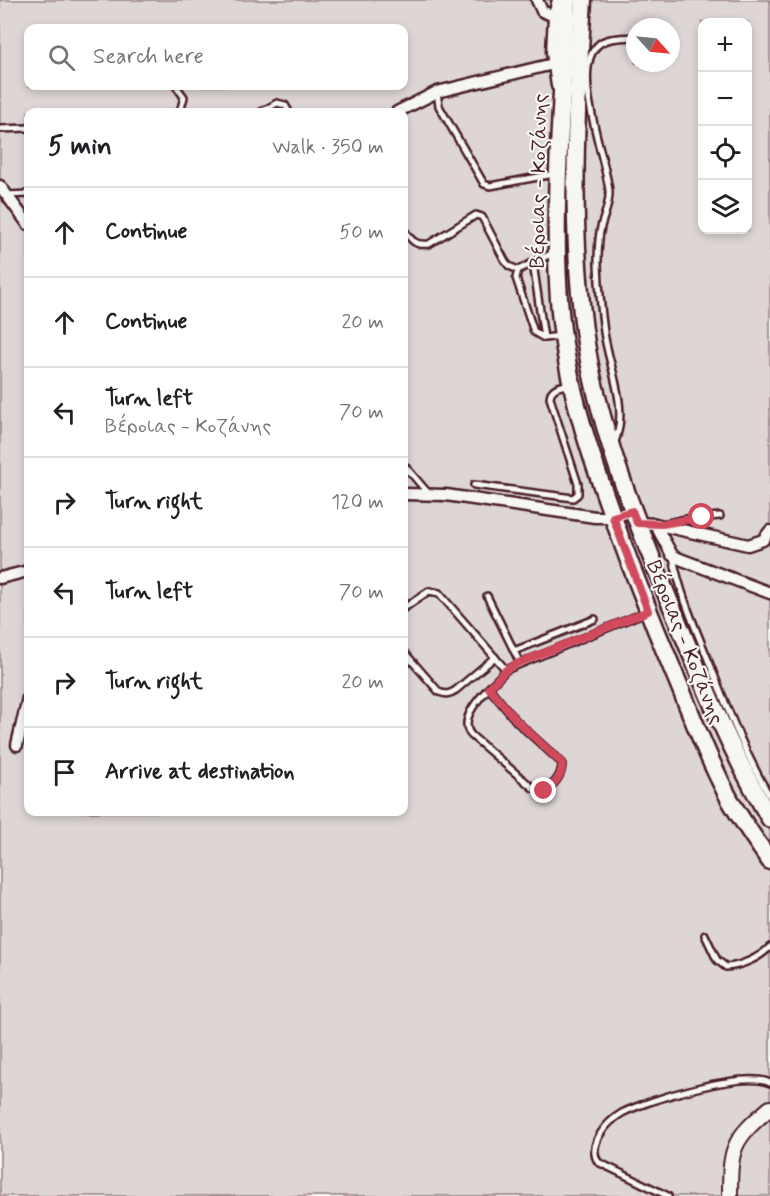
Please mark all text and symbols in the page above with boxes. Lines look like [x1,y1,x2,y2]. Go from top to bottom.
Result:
north arrow [626,18,680,72]
map controls [698,18,752,234]
button: + [698,18,752,72]
search box [24,24,408,90]
icon: search [45,41,78,74]
text: Search here [93,43,204,71]
button: − [698,72,752,126]
street label: Βέροιας - Κοζάνης [522,94,555,268]
button: locate [698,126,752,180]
text: 5 min [48,130,112,164]
text: Walk · 350 m [272,134,384,161]
button: layers [698,180,752,234]
icon: ahead [48,216,81,249]
text: Continue [105,218,187,246]
text: 50 m [339,219,384,246]
icon: ahead [48,306,81,339]
text: Continue [105,308,187,336]
text: 20 m [341,309,384,336]
text: Turn left [105,385,193,413]
icon: left [48,396,81,429]
text: 70 m [339,399,384,426]
text: Βέροιας - Κοζάνης [105,413,271,440]
icon: right [48,486,81,519]
text: Turn right [105,488,203,516]
text: 120 m [331,489,384,516]
route start [688,503,714,529]
street label: Βέροιας - Κοζάνης [639,556,732,729]
icon: left [48,576,81,609]
text: Turn left [105,578,193,606]
text: 70 m [339,579,384,606]
icon: right [48,666,81,699]
text: Turn right [105,668,203,696]
text: 20 m [341,669,384,696]
icon: arrive [48,756,81,789]
text: Arrive at destination [105,758,295,786]
route end [530,777,556,803]

